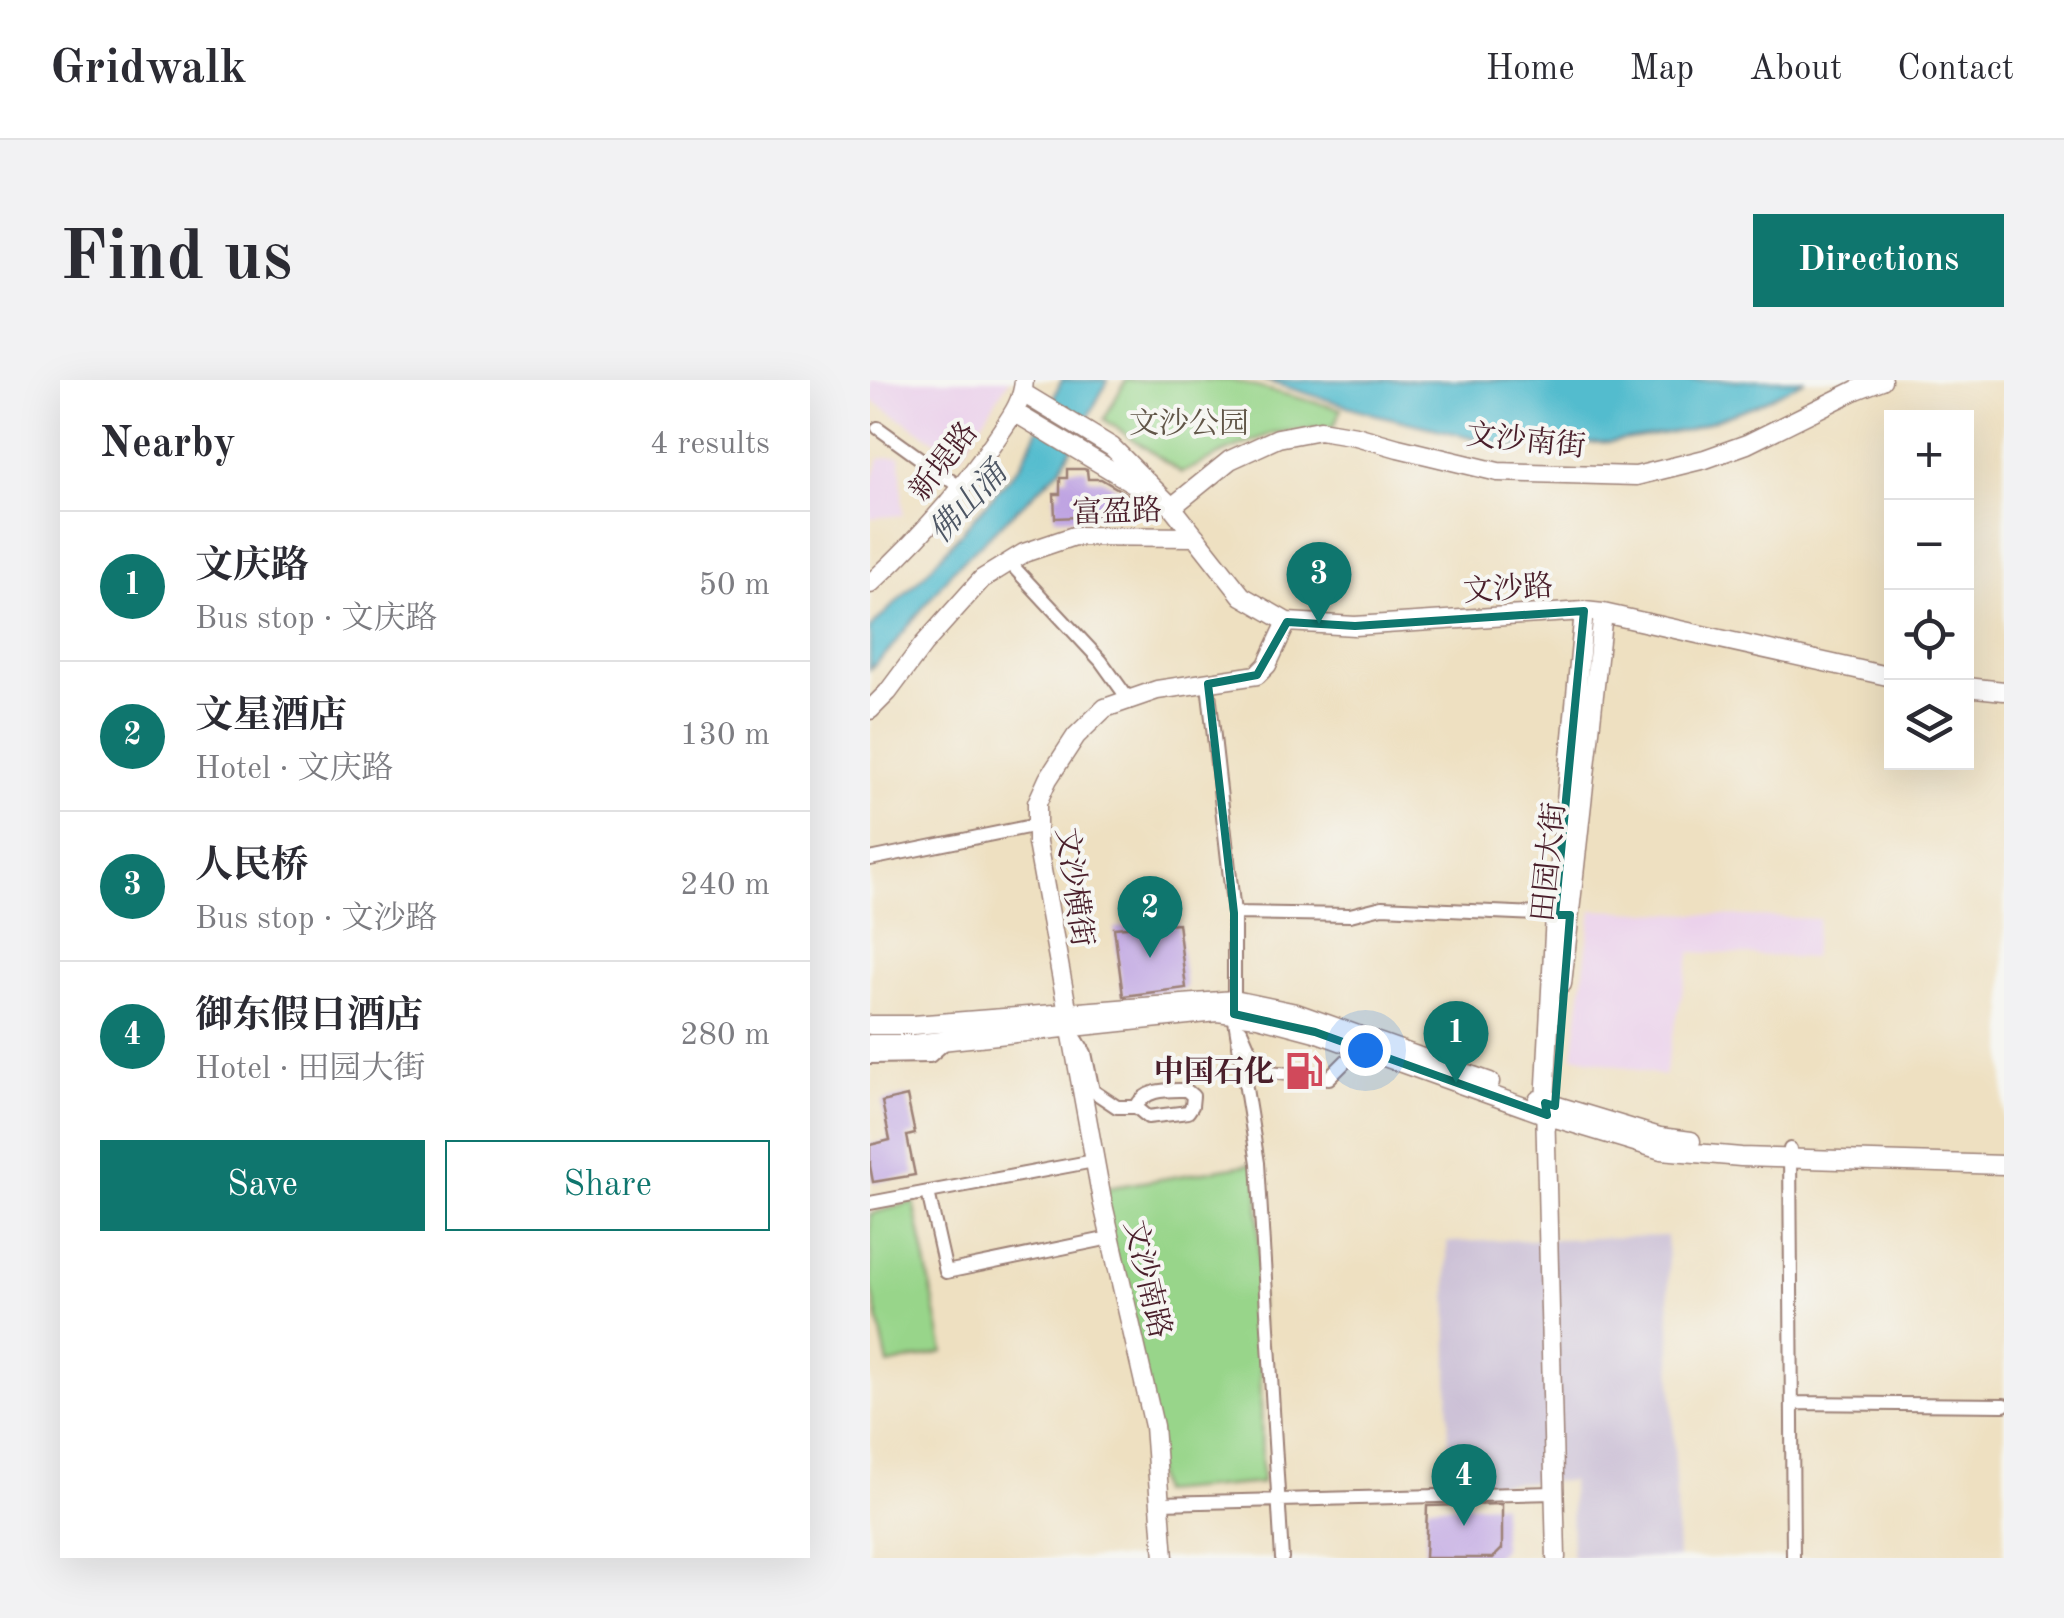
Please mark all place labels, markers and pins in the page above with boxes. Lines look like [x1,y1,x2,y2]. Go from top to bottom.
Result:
pin: 3 [1286,542,1352,624]
pin: 2 [1118,876,1182,958]
pin: 1 [1424,1000,1488,1083]
fuel station icon: 中国石化 [1283,1050,1325,1092]
place label: 中国石化 [1154,1055,1274,1088]
pin: 4 [1432,1444,1496,1526]

